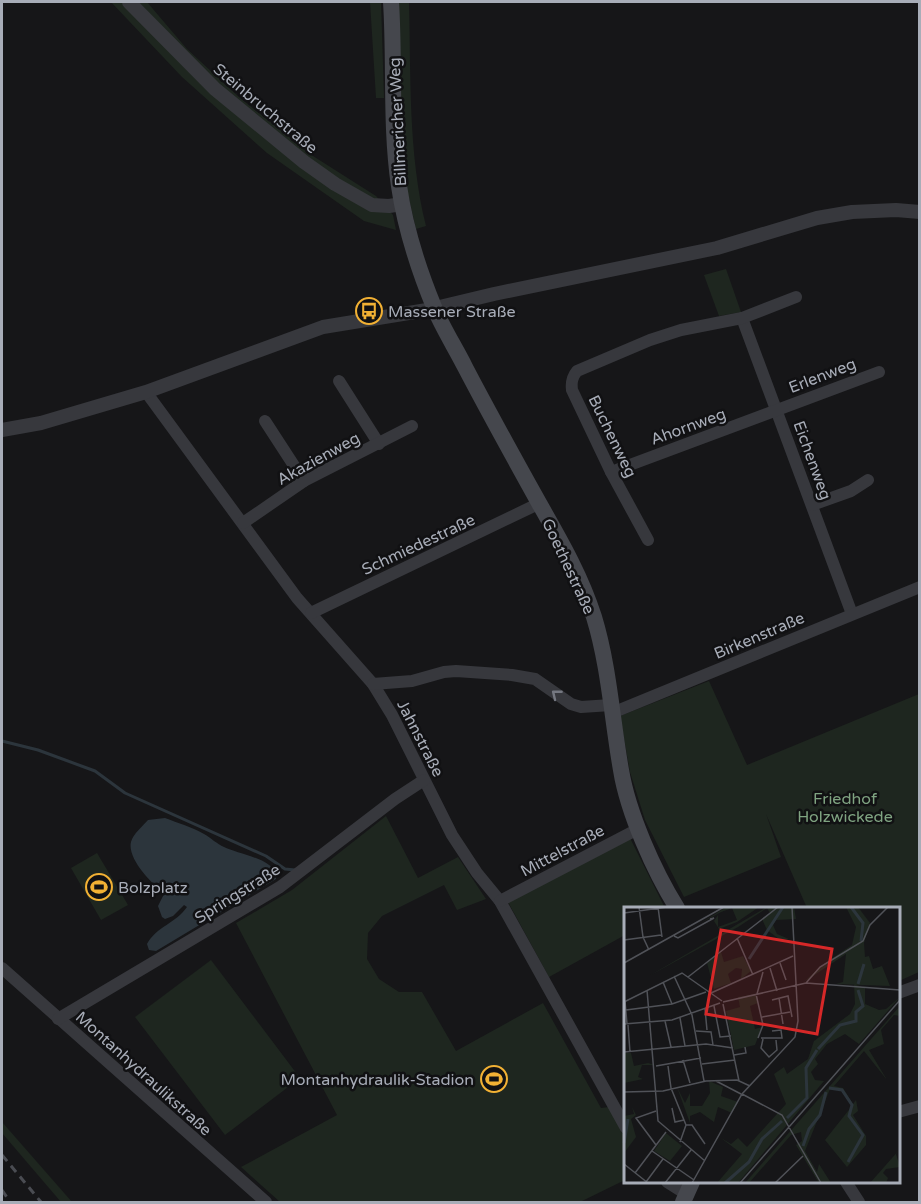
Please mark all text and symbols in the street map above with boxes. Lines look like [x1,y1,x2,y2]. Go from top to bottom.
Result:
street label: Billmericher Weg [385,57,411,187]
street label: Steinbruchstraße [209,59,322,158]
bus stop icon: Massener Straße [354,296,384,326]
place label: Massener Straße [388,302,515,322]
street label: Erlenweg [786,354,859,398]
street label: Buchenweg [584,392,641,481]
street label: Ahornweg [648,404,729,450]
street label: Eichenweg [788,418,836,503]
street label: Akazienweg [274,428,363,490]
street label: Schmiedestraße [359,510,478,580]
street label: Goethestraße [537,515,599,618]
street label: Birkenstraße [711,608,808,664]
one-way arrow [552,690,563,701]
street label: Jahnstraße [392,697,448,780]
park label: Friedhof Holzwickede [797,789,893,827]
street label: Mittelstraße [517,820,608,881]
street label: Springstraße [191,860,284,928]
sports icon: Bolzplatz [84,872,114,902]
place label: Bolzplatz [118,878,188,898]
inset map [624,907,900,1183]
street label: Montanhydraulikstraße [71,1007,216,1140]
sports icon: Montanhydraulik-Stadion [479,1064,509,1094]
place label: Montanhydraulik-Stadion [281,1070,474,1090]

